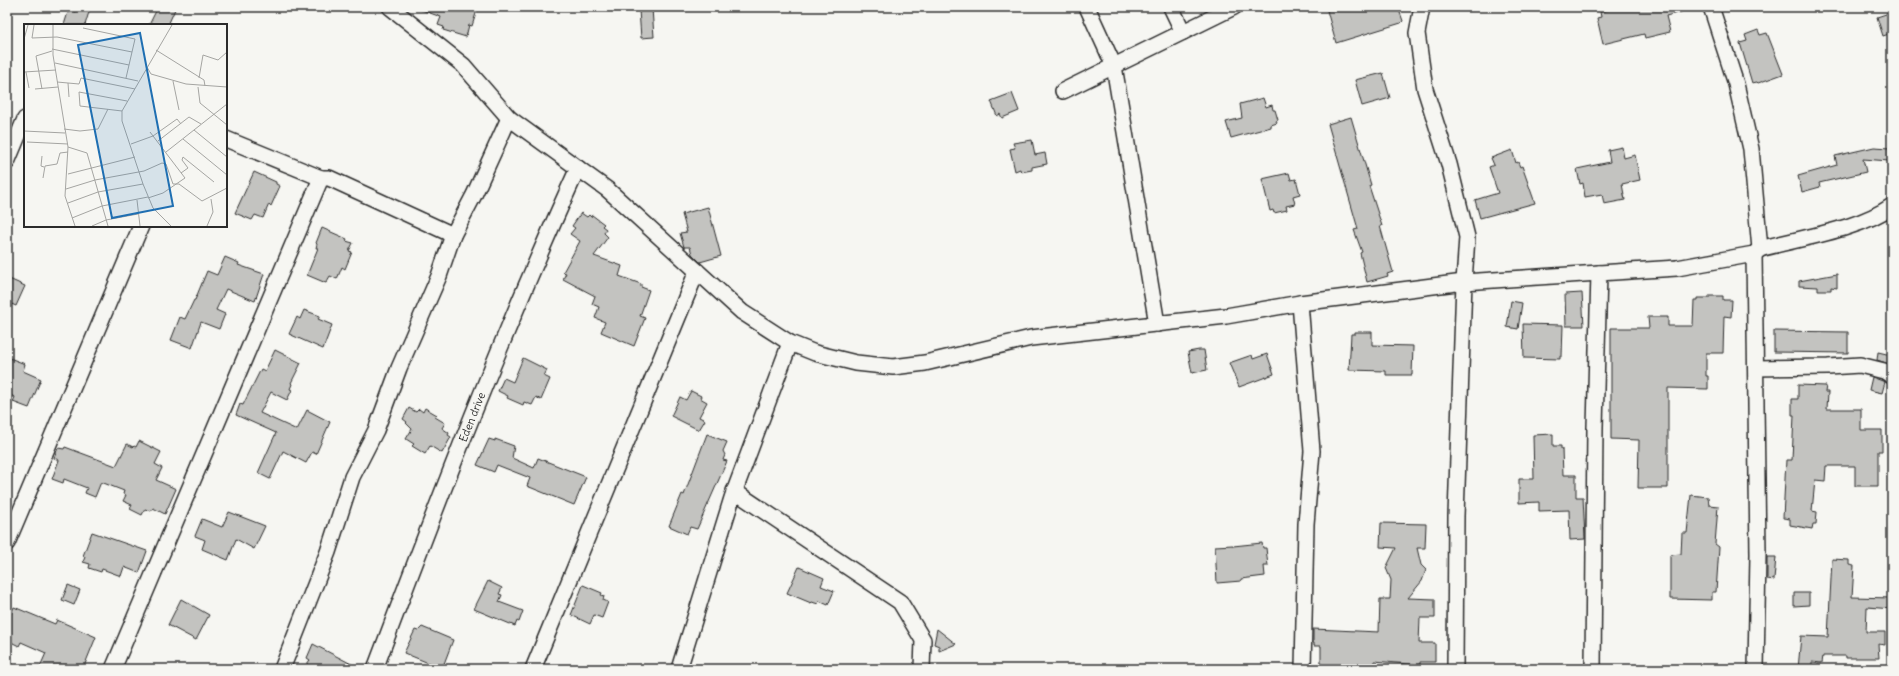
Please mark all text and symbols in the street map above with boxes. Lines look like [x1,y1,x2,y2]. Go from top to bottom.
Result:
inset map [24,24,227,227]
street label: Eden drive [456,390,488,444]

